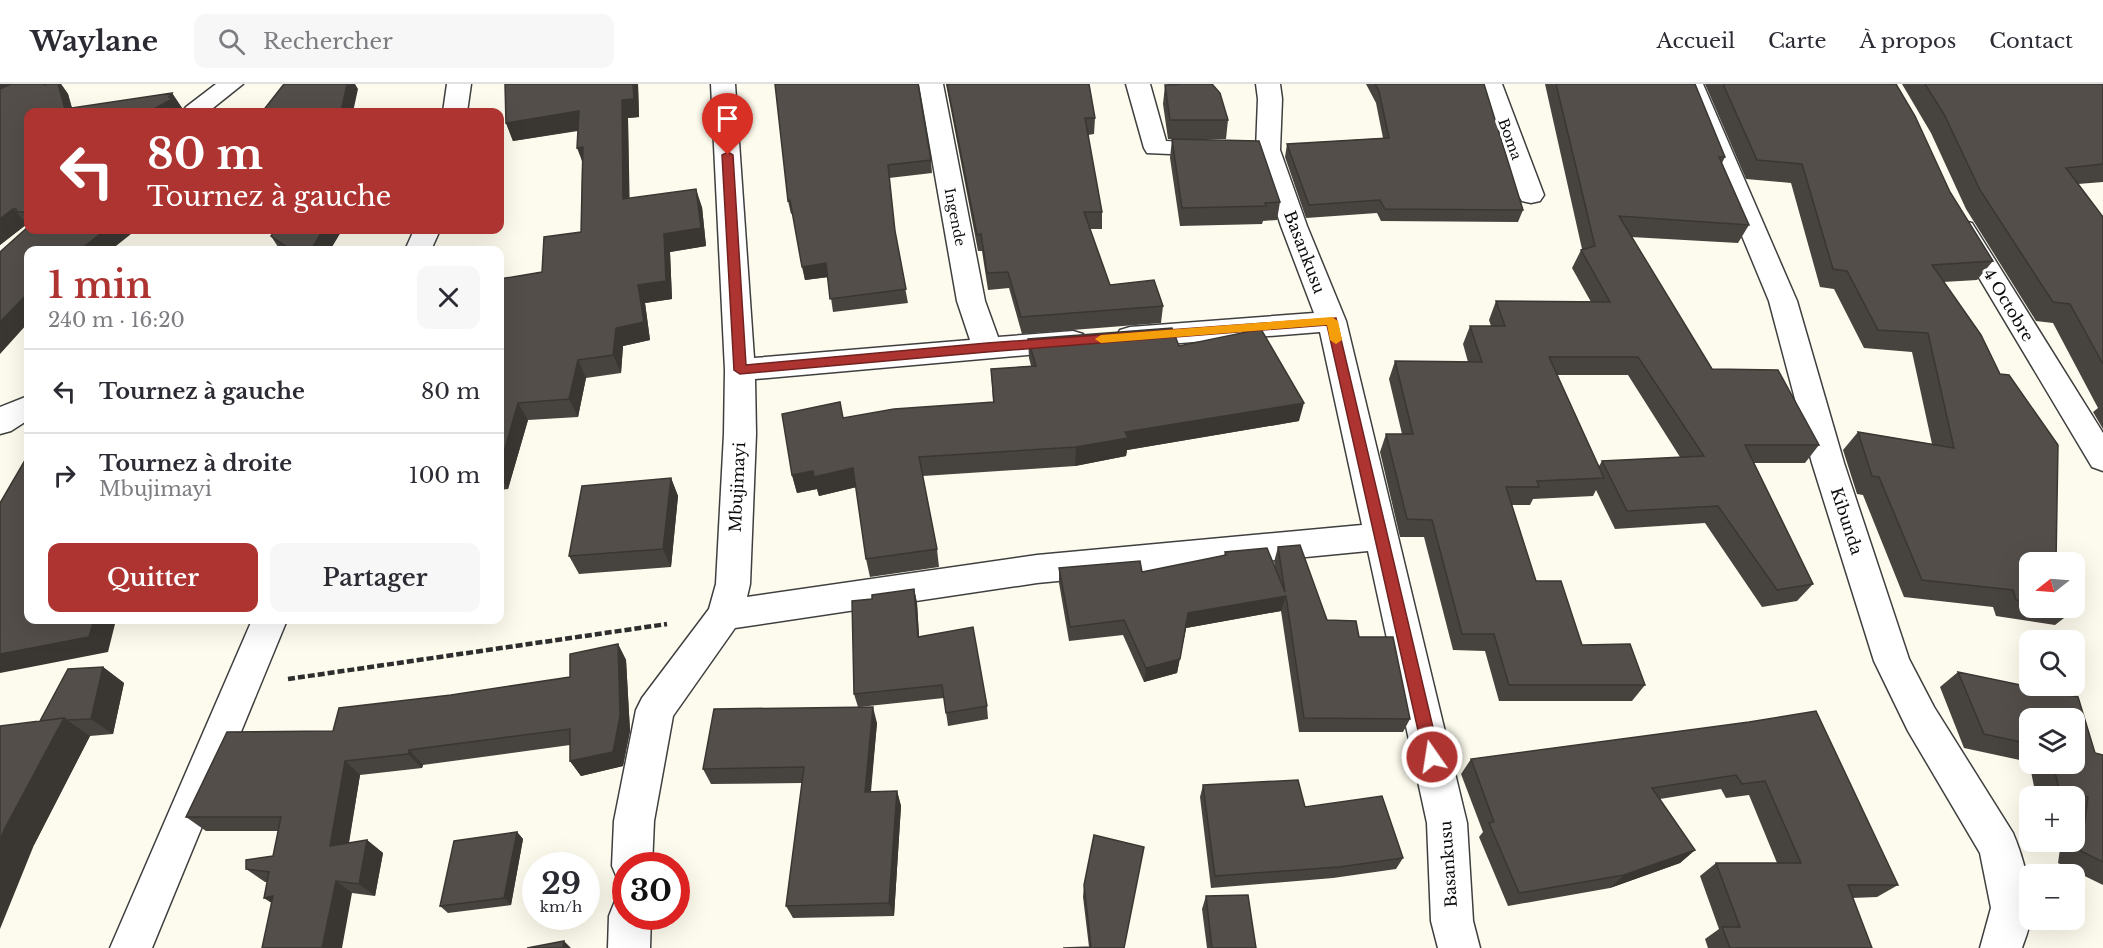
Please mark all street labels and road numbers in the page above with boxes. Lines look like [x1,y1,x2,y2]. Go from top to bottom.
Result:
street label: Boma [1494,116,1526,162]
street label: Ingende [941,186,969,248]
street label: Basankusu [1280,208,1330,296]
street label: 4 Octobre [1980,265,2038,345]
street label: Mbujimayi [725,441,749,533]
street label: Kibunda [1827,485,1867,557]
street label: Basankusu [1435,820,1461,908]

